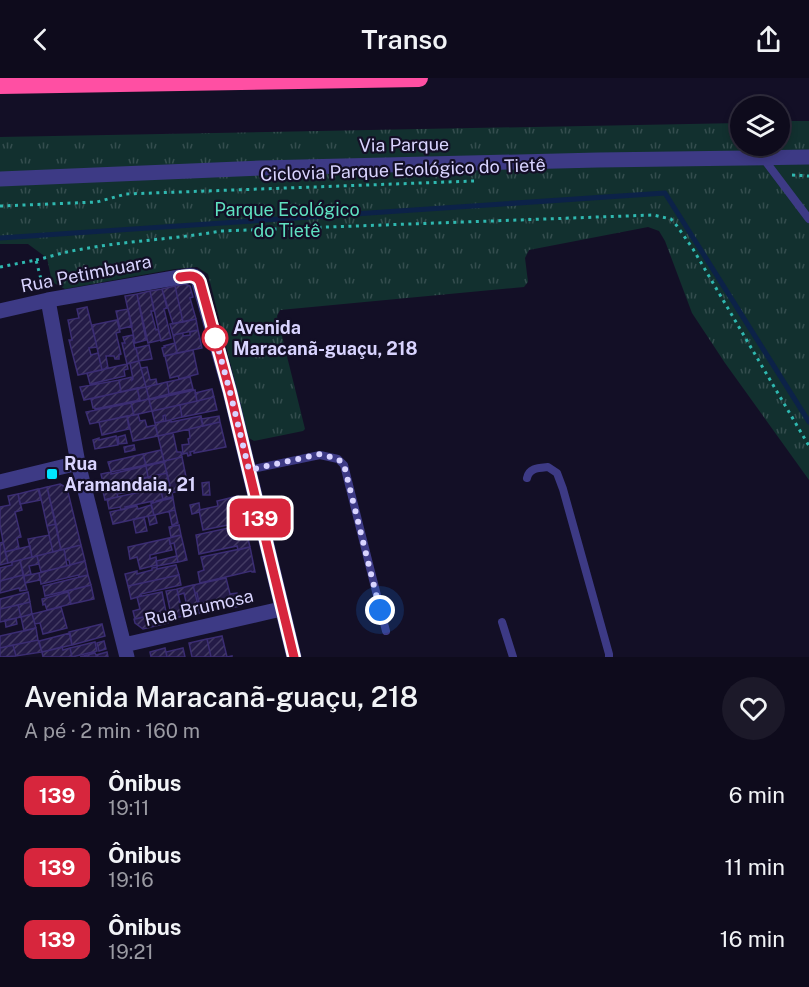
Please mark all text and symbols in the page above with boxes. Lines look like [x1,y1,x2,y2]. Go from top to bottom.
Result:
icon: back [24,23,57,56]
text: Transo [361,23,448,55]
icon: share [752,23,785,56]
map controls [730,96,790,156]
button: layers [730,96,790,156]
street label: Via Parque [359,133,449,156]
street label: Ciclovia Parque Ecológico do Tietê [260,154,546,185]
park label: Parque Ecológico do Tietê [214,199,360,241]
street label: Rua Petimbuara [19,251,153,296]
place label: Avenida Maracanã-guaçu, 218 [233,317,418,359]
marker: Avenida Maracanã-guaçu, 218 [202,325,228,351]
place label: Rua Aramandaia, 21 [64,453,196,495]
marker: Rua Aramandaia, 21 [45,467,59,481]
line badge: 139 [226,498,294,538]
text: 139 [242,506,278,531]
street label: Rua Brumosa [142,585,255,630]
your location [365,595,395,625]
button: heart [722,677,785,740]
text: Avenida Maracanã-guaçu, 218 [24,680,418,713]
text: A pé · 2 min · 160 m [24,719,200,743]
text: Ônibus [108,770,181,796]
text: 6 min [729,782,785,808]
text: 139 [39,783,75,808]
text: 19:11 [108,796,149,820]
text: Ônibus [108,842,181,868]
text: 11 min [724,854,785,880]
text: 139 [39,855,75,880]
text: 19:16 [108,868,154,892]
text: Ônibus [108,914,181,940]
text: 16 min [720,926,785,952]
text: 139 [39,927,75,952]
text: 19:21 [108,940,154,964]

